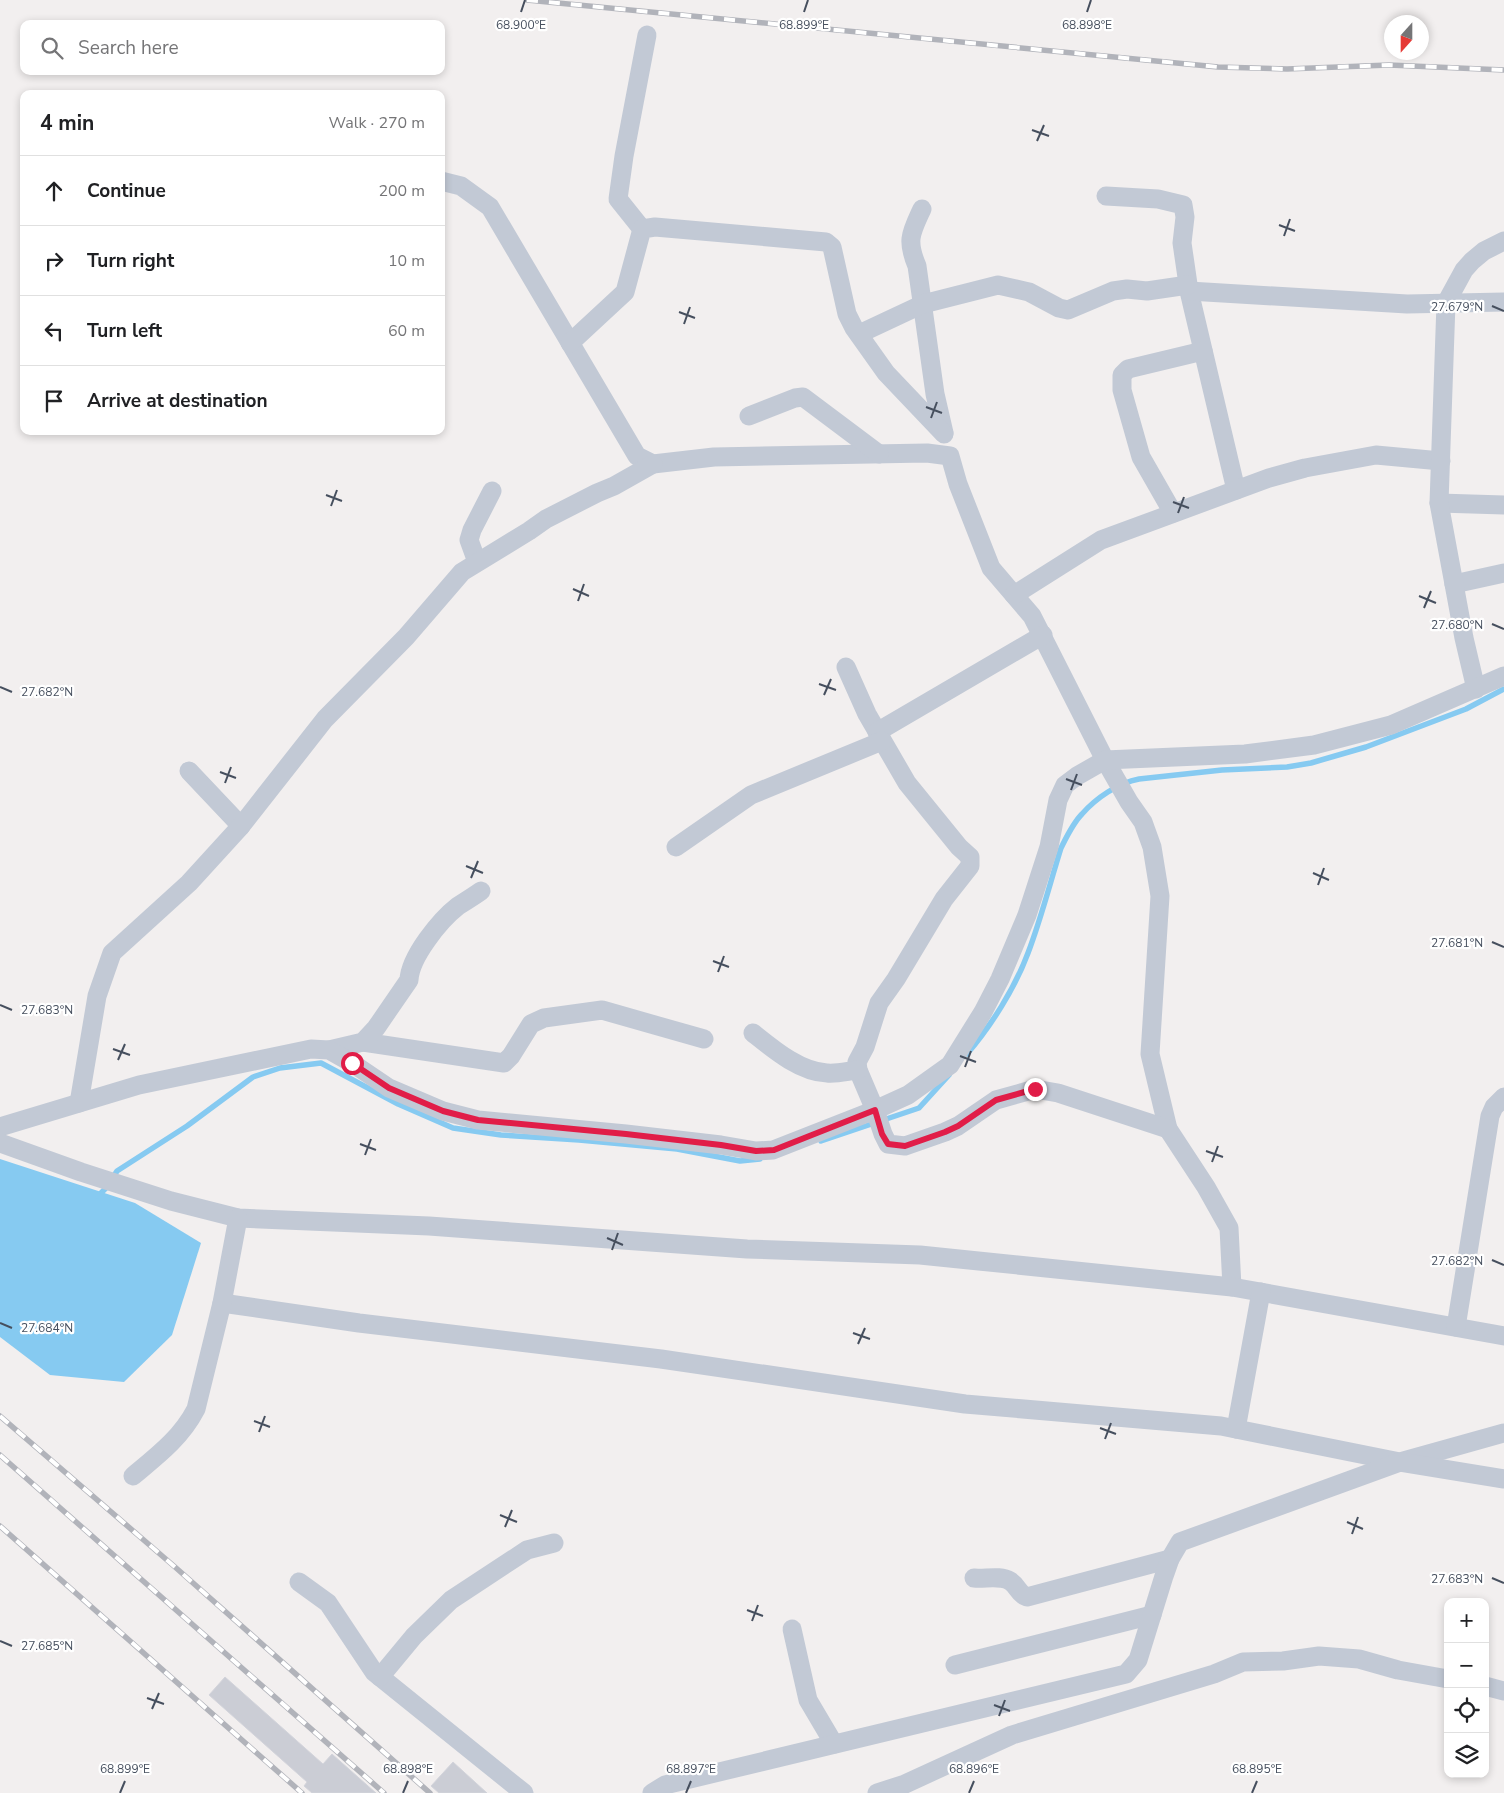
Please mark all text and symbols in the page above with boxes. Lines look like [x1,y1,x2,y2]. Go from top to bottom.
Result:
north arrow [1384,15,1429,60]
text: 68.900°E [496,17,546,33]
text: 68.899°E [779,17,829,33]
text: 68.898°E [1062,17,1112,33]
search box [20,20,445,75]
icon: search [38,34,66,62]
text: Search here [78,35,179,61]
text: 4 min [40,109,94,137]
text: Walk · 270 m [329,112,425,134]
icon: ahead [40,177,68,205]
text: Continue [87,178,166,204]
text: 200 m [378,180,425,202]
icon: right [40,247,68,275]
text: Turn right [87,248,174,274]
text: 10 m [388,250,425,272]
text: 27.679°N [1431,299,1483,315]
icon: left [40,317,68,345]
text: Turn left [87,318,162,344]
text: 60 m [388,320,425,342]
icon: arrive [40,387,68,415]
text: Arrive at destination [87,388,268,414]
text: 27.680°N [1431,617,1483,633]
text: 27.682°N [21,684,73,700]
text: 27.681°N [1431,935,1483,951]
text: 27.683°N [21,1002,73,1018]
route start [341,1052,364,1075]
route end [1024,1078,1047,1101]
text: 27.682°N [1431,1253,1483,1269]
text: 27.684°N [21,1320,73,1336]
text: 27.683°N [1431,1571,1483,1587]
map controls [1444,1598,1489,1778]
button: + [1444,1598,1489,1643]
text: 27.685°N [21,1638,73,1654]
button: − [1444,1643,1489,1688]
button: locate [1444,1688,1489,1733]
button: layers [1444,1733,1489,1778]
text: 68.899°E [100,1761,150,1777]
text: 68.898°E [383,1761,433,1777]
text: 68.897°E [666,1761,716,1777]
text: 68.896°E [949,1761,999,1777]
text: 68.895°E [1232,1761,1282,1777]

